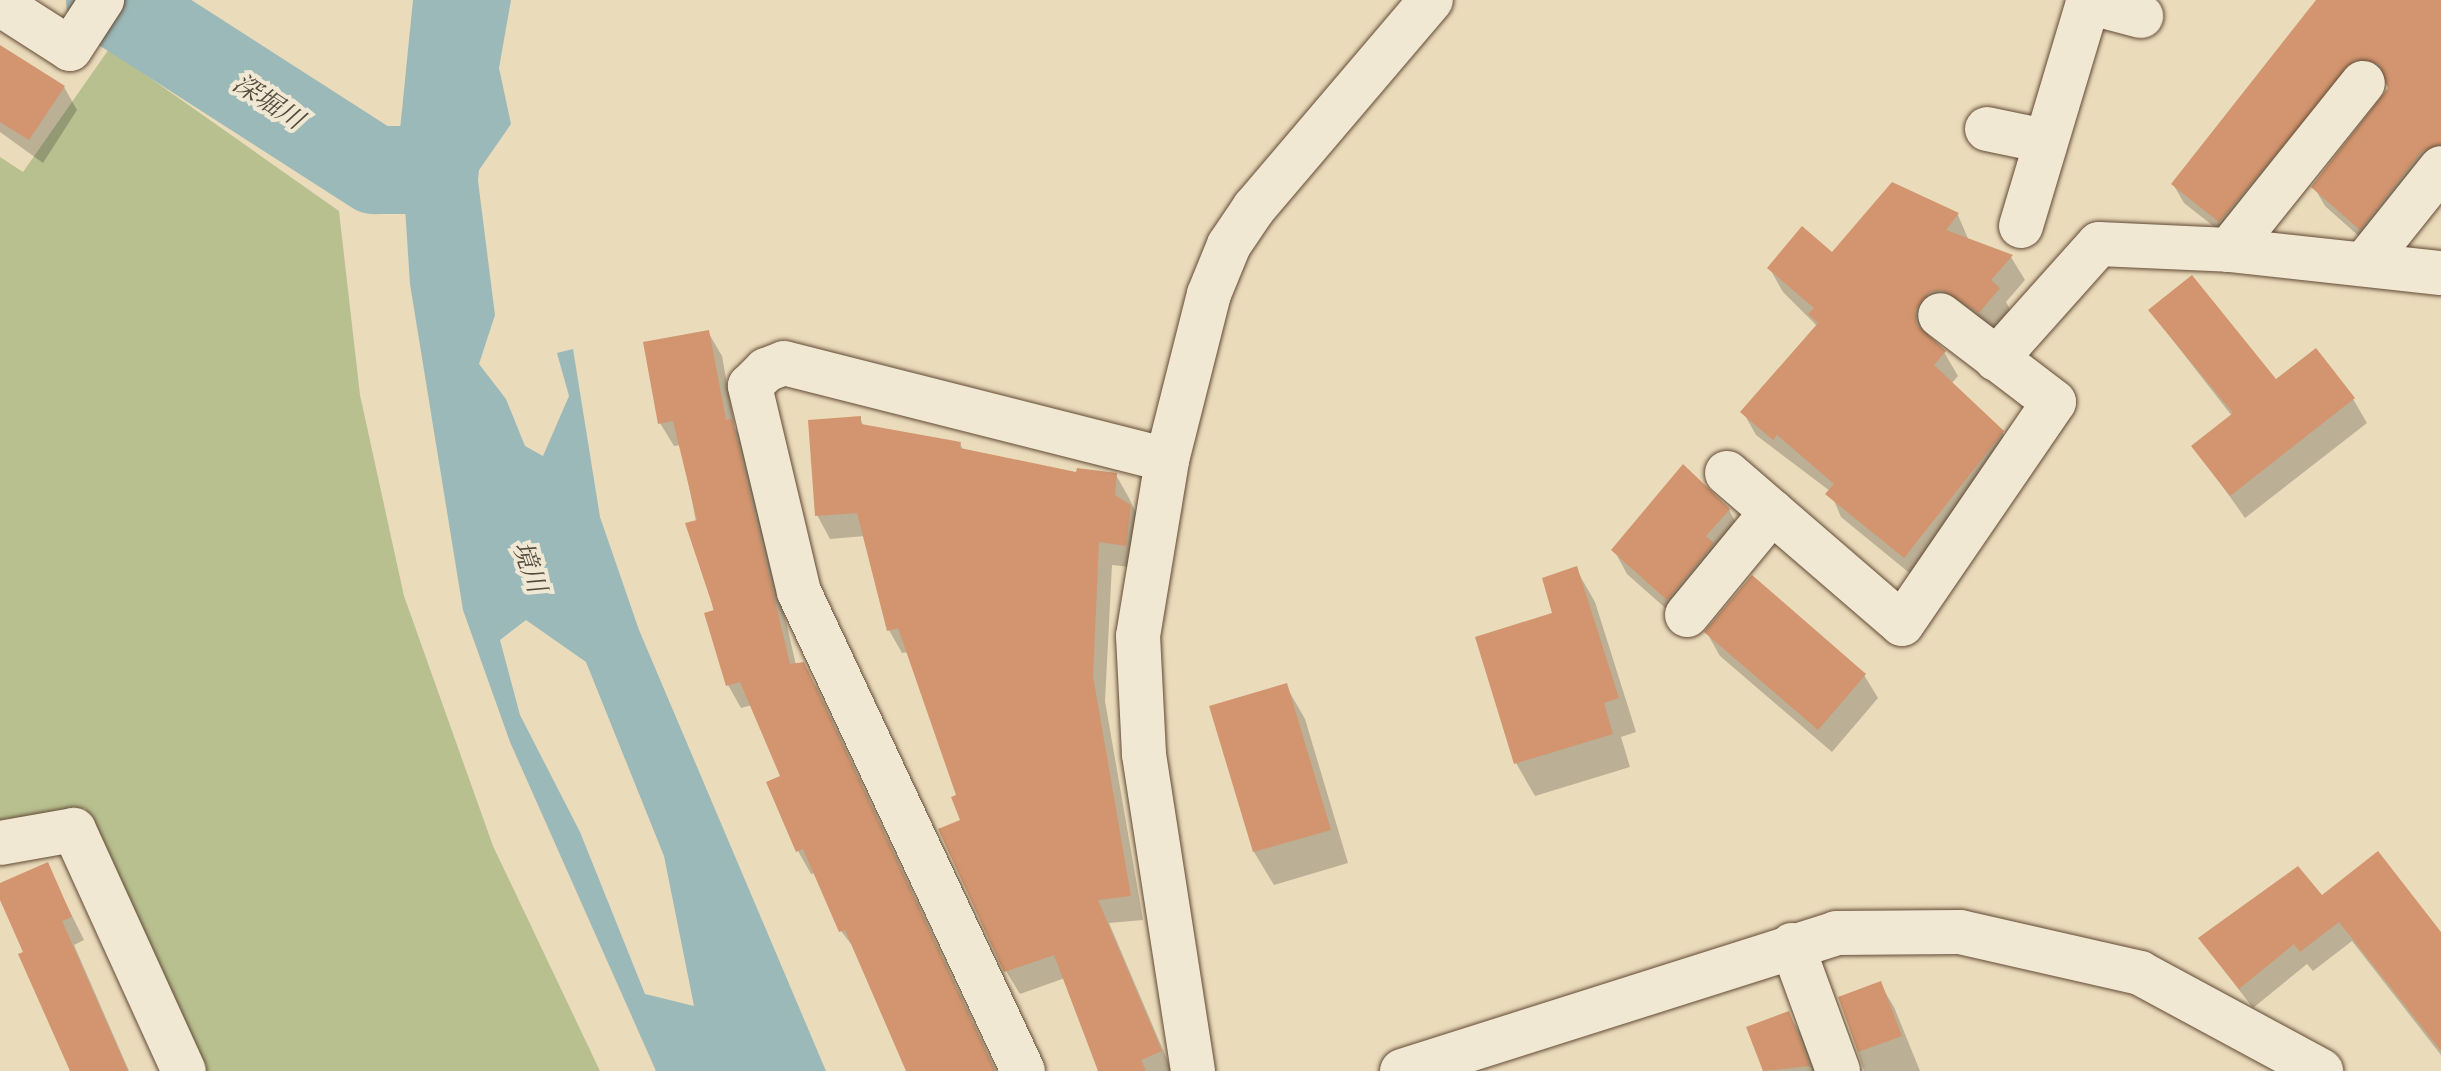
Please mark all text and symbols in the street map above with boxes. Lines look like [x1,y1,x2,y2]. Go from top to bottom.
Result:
water label: 深堀川 [227,68,309,136]
water label: 境川 [506,537,552,597]

